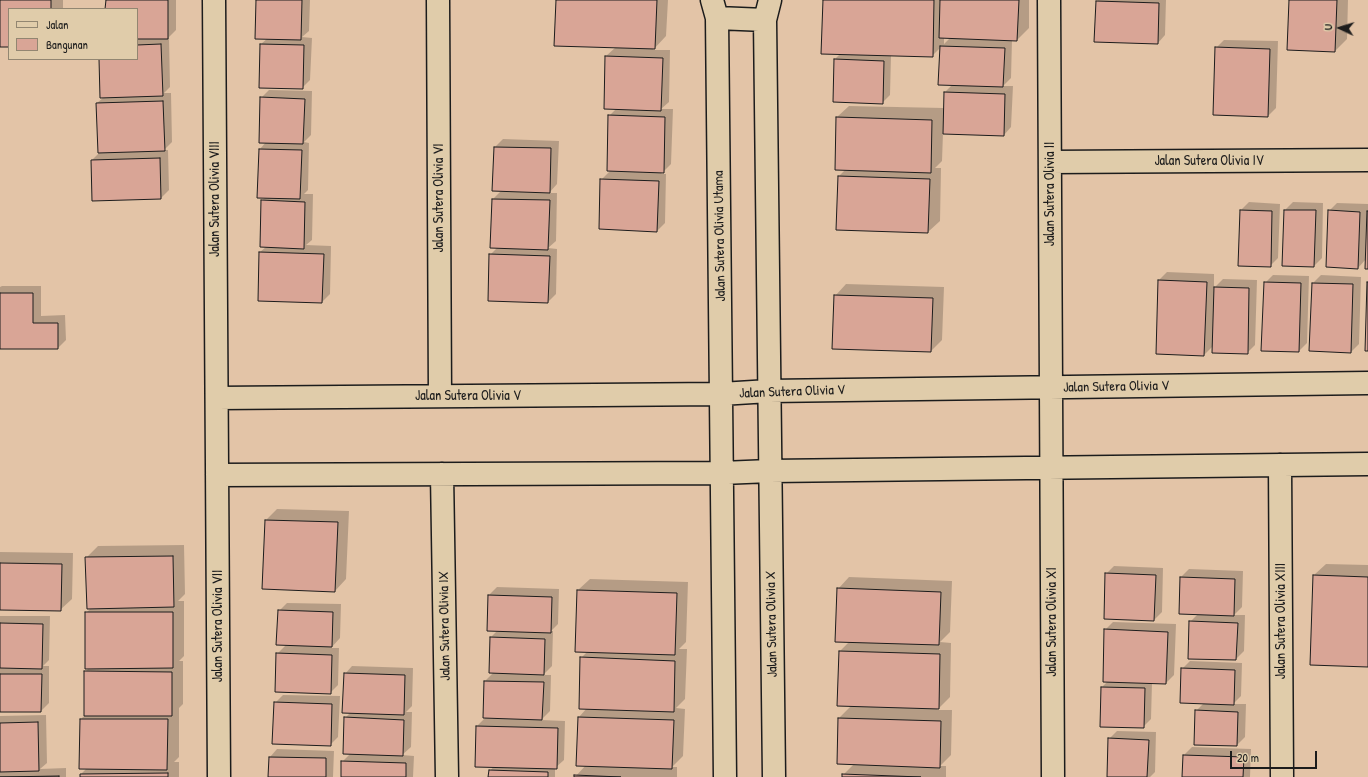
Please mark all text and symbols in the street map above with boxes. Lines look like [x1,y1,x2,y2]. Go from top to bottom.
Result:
legend [8,8,138,60]
north arrow [1320,8,1360,48]
text: Jalan [46,16,68,33]
text: U [1321,24,1335,31]
text: Bangunan [46,36,88,53]
street label: Jalan Sutera Olivia VIII [207,141,223,257]
street label: Jalan Sutera Olivia II [1042,142,1058,246]
street label: Jalan Sutera Olivia VI [431,143,447,253]
street label: Jalan Sutera Olivia IV [1154,153,1264,169]
street label: Jalan Sutera Olivia Utama [710,170,730,302]
street label: Jalan Sutera Olivia V [1063,378,1169,396]
street label: Jalan Sutera Olivia V [739,382,845,402]
street label: Jalan Sutera Olivia V [415,388,521,404]
street label: Jalan Sutera Olivia XIII [1273,563,1289,679]
street label: Jalan Sutera Olivia XI [1044,567,1060,677]
street label: Jalan Sutera Olivia VII [210,570,226,682]
street label: Jalan Sutera Olivia IX [436,571,454,681]
street label: Jalan Sutera Olivia X [763,571,781,677]
scale bar [1232,743,1319,769]
text: 20 m [1237,749,1259,766]

